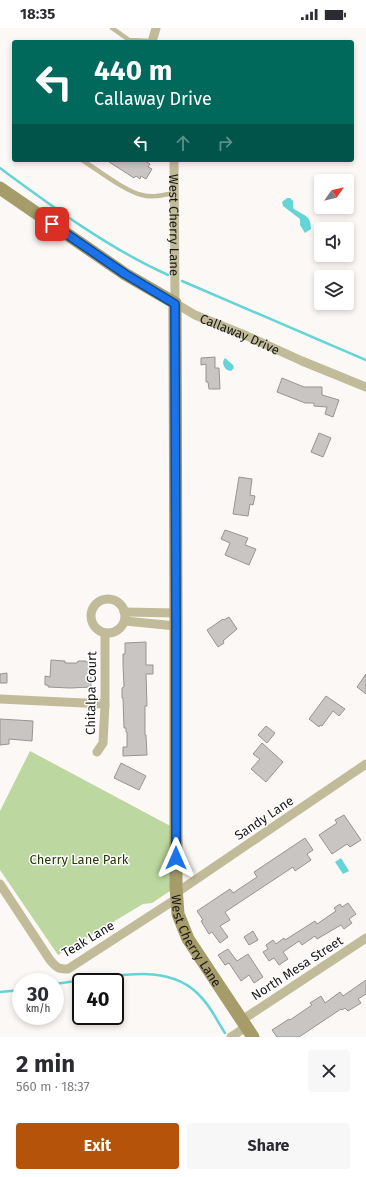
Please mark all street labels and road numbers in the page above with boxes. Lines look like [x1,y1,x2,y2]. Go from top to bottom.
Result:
street label: West Cherry Lane [167,174,182,276]
street label: Callaway Drive [198,310,282,357]
street label: Chitalpa Court [83,651,99,735]
street label: Sandy Lane [232,793,296,843]
street label: West Cherry Lane [169,894,225,989]
street label: Teak Lane [59,918,117,960]
street label: North Mesa Street [248,933,346,1003]

